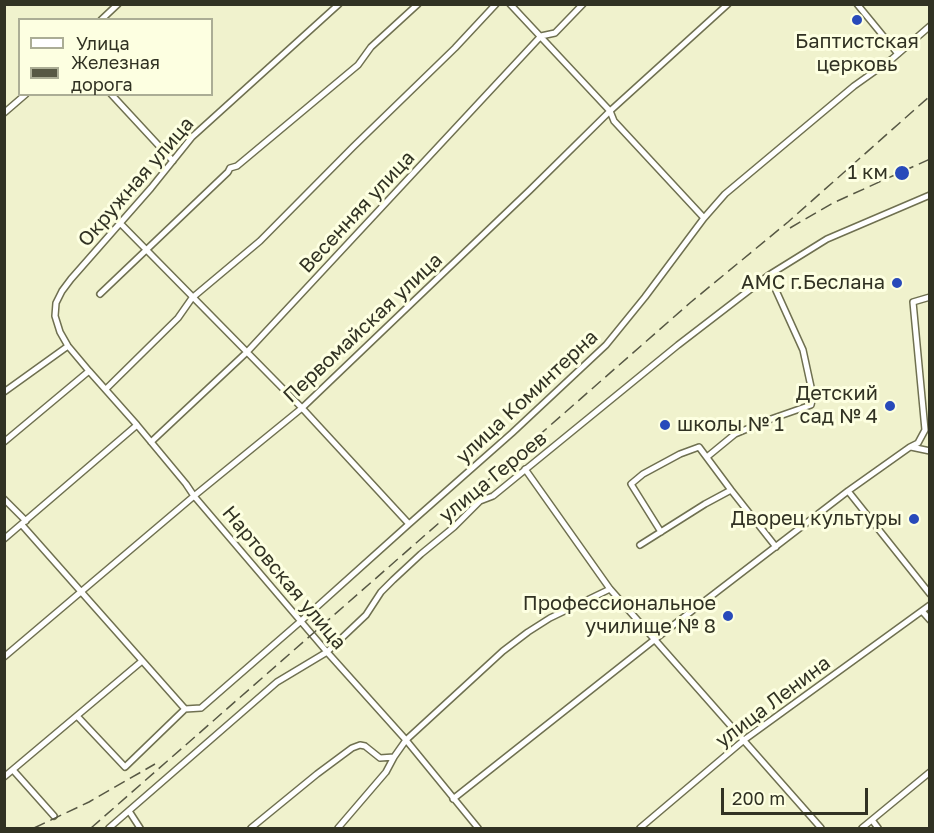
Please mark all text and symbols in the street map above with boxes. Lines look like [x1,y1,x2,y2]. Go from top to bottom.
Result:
marker: Баптистская церковь [850,13,864,27]
legend [18,18,213,96]
place label: Баптистская церковь [795,30,919,77]
text: Улица [76,32,130,54]
text: Железная дорога [71,51,160,95]
street label: Окружная улица [73,112,199,252]
street label: Весенняя улица [294,146,420,278]
place label: 1 км [847,161,888,185]
marker: 1 км [893,164,911,182]
street label: Первомайская улица [279,248,447,408]
place label: АМС г.Беслана [741,271,885,295]
marker: АМС г.Беслана [890,276,904,290]
street label: улица Коминтерна [451,325,603,469]
place label: Детский сад № 4 [796,382,878,429]
marker: Детский сад № 4 [883,399,897,413]
place label: школы № 1 [677,413,784,437]
marker: школы № 1 [658,418,672,432]
street label: улица Героев [434,426,552,528]
street label: Нартовская улица [217,501,351,655]
place label: Дворец культуры [731,507,902,531]
marker: Дворец культуры [907,512,921,526]
place label: Профессиональное училище № 8 [523,592,716,639]
marker: Профессиональное училище № 8 [721,609,735,623]
street label: улица Ленина [711,651,835,753]
scale bar [724,776,871,814]
text: 200 m [732,787,785,809]

